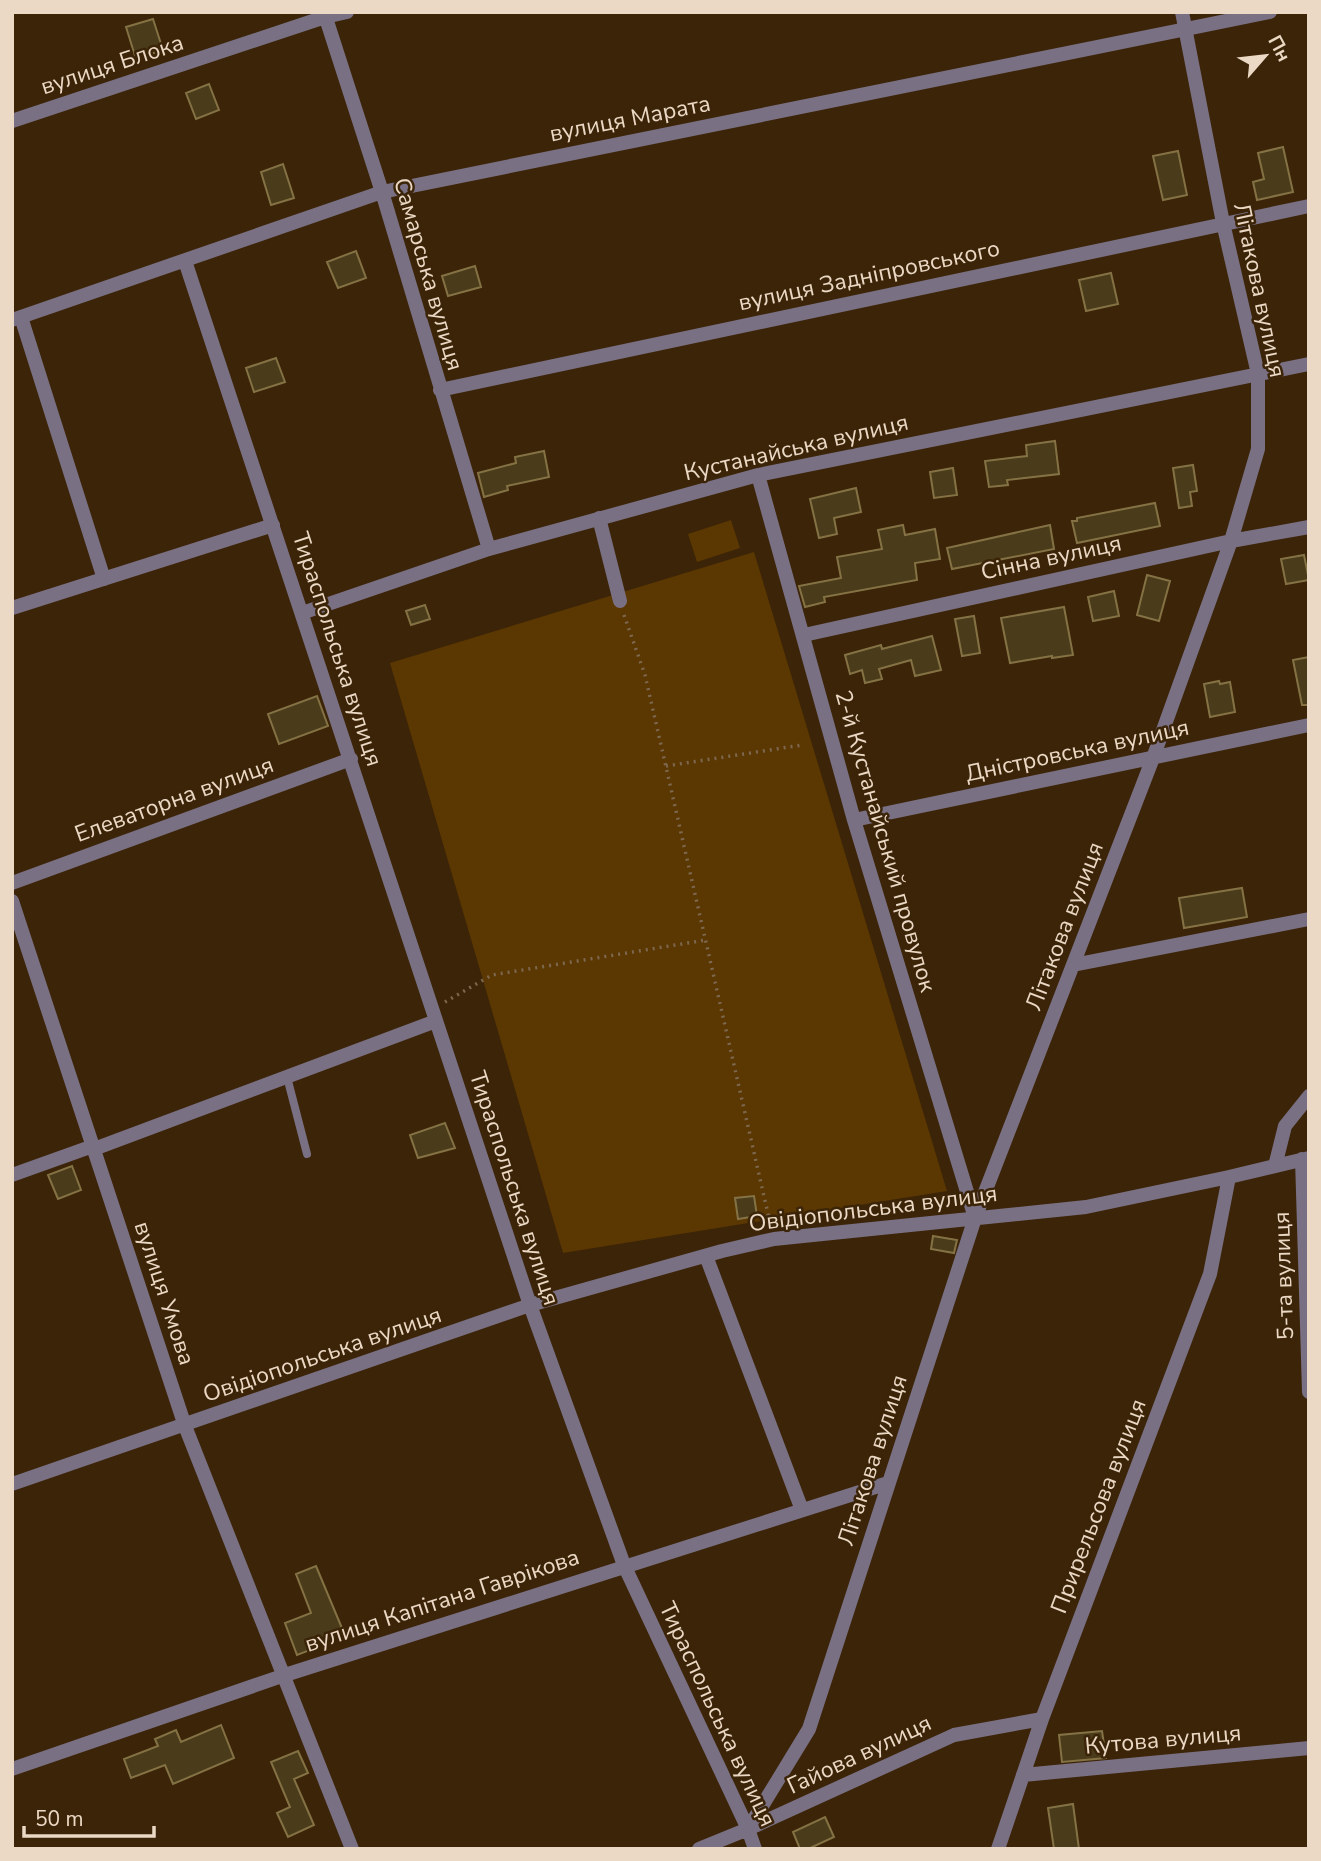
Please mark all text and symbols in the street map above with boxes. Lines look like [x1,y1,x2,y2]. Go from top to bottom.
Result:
north arrow [1230,21,1300,91]
street label: вулиця Блока [37,27,188,102]
text: Пн [1262,31,1297,66]
street label: вулиця Марата [547,88,713,149]
street label: Самарська вулиця [386,174,471,374]
street label: Літакова вулиця [1226,200,1293,380]
street label: вулиця Задніпровського [736,233,1003,318]
street label: Кустанайська вулиця [681,407,911,488]
street label: Сінна вулиця [978,527,1124,588]
street label: Тираспольська вулиця [285,528,390,770]
street label: 2-й Кустанайський провулок [828,687,944,996]
street label: Дністровська вулиця [963,712,1192,789]
street label: Елеваторна вулиця [70,749,278,850]
street label: Літакова вулиця [1018,838,1111,1015]
street label: Тираспольська вулиця [462,1067,567,1309]
street label: Овідіопольська вулиця [747,1178,999,1239]
street label: 5-та вулиця [1266,1211,1301,1341]
street label: вулиця Умова [127,1217,202,1369]
street label: Овідіопольська вулиця [199,1299,445,1410]
street label: Літакова вулиця [830,1371,915,1550]
street label: Прирельсова вулиця [1043,1394,1154,1618]
street label: вулиця Капітана Гаврікова [301,1541,583,1660]
street label: Тираспольська вулиця [652,1597,783,1832]
street label: Гайова вулиця [782,1707,936,1801]
street label: Кутова вулиця [1083,1717,1243,1762]
scale bar [24,1794,154,1838]
text: 50 m [35,1805,84,1833]

